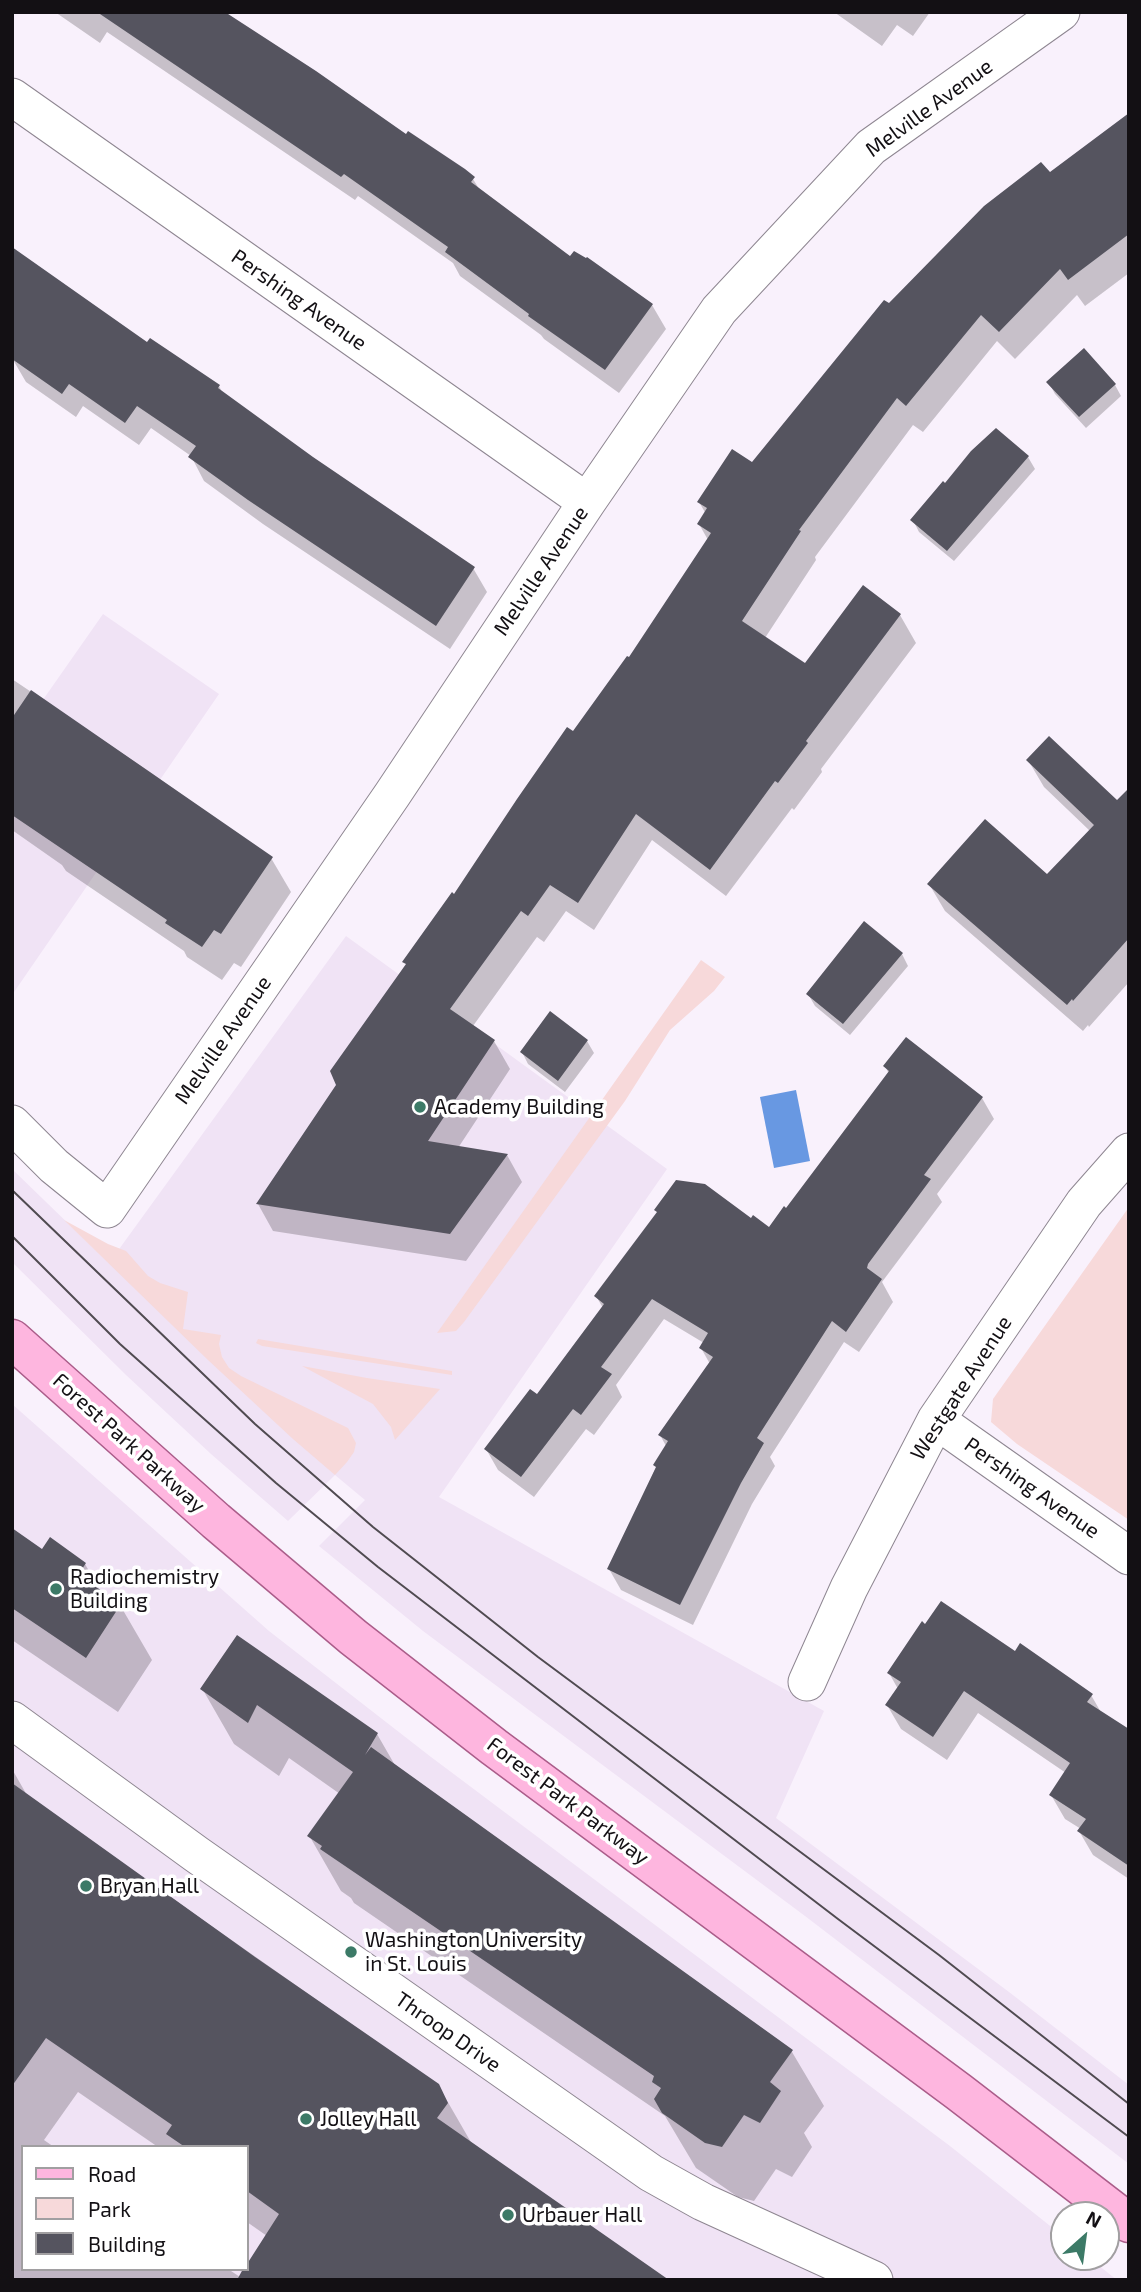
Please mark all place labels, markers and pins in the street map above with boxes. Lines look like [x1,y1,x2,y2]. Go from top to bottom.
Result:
place label: Academy Building [434,1094,604,1120]
marker: Academy Building [412,1099,428,1115]
place label: Radiochemistry Building [70,1564,219,1614]
marker: Radiochemistry Building [48,1581,64,1597]
place label: Bryan Hall [100,1873,199,1899]
marker: Bryan Hall [78,1878,94,1894]
place label: Washington University in St. Louis [365,1927,582,1977]
marker: Washington University in St. Louis [343,1944,359,1960]
place label: Jolley Hall [320,2106,417,2132]
marker: Jolley Hall [298,2111,314,2127]
place label: Urbauer Hall [522,2202,642,2228]
marker: Urbauer Hall [500,2207,516,2223]

